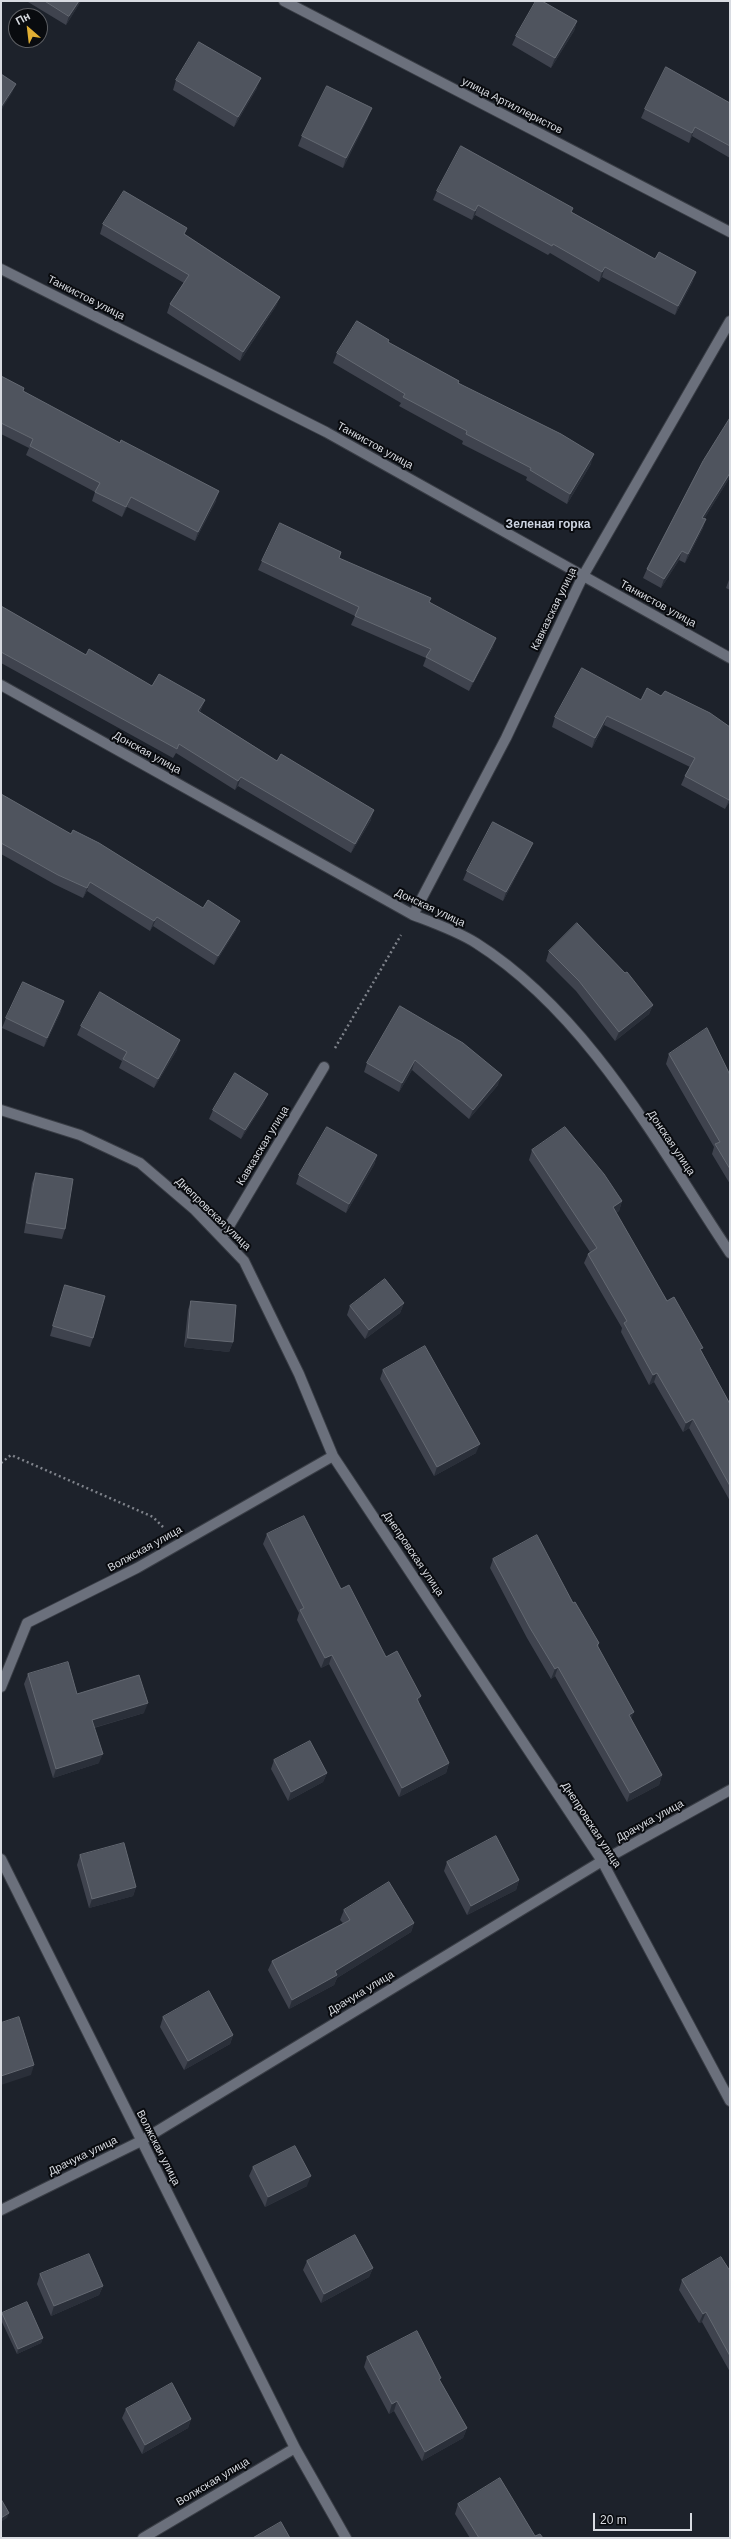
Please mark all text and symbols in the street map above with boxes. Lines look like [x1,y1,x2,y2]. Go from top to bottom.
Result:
north arrow [8,8,48,48]
text: Пн [14,10,32,27]
street label: улица Артиллеристов [459,75,565,137]
street label: Танкистов улица [45,273,127,323]
street label: Танкистов улица [335,420,415,472]
district label: Зеленая горка [506,518,590,532]
street label: Кавказская улица [528,566,580,652]
street label: Танкистов улица [618,578,698,630]
street label: Донская улица [111,729,183,777]
street label: Донская улица [393,886,467,930]
street label: Кавказская улица [234,1104,292,1188]
street label: Донская улица [644,1108,698,1178]
street label: Днепровская улица [173,1175,253,1253]
street label: Днепровская улица [380,1509,446,1599]
street label: Волжская улица [106,1523,184,1575]
street label: Днепровская улица [558,1780,624,1870]
street label: Драчука улица [614,1797,686,1845]
street label: Драчука улица [325,1968,397,2018]
street label: Волжская улица [133,2108,183,2188]
street label: Драчука улица [46,2134,120,2178]
street label: Волжская улица [174,2455,252,2509]
scale bar [595,2505,694,2531]
text: 20 m [600,2513,627,2527]

